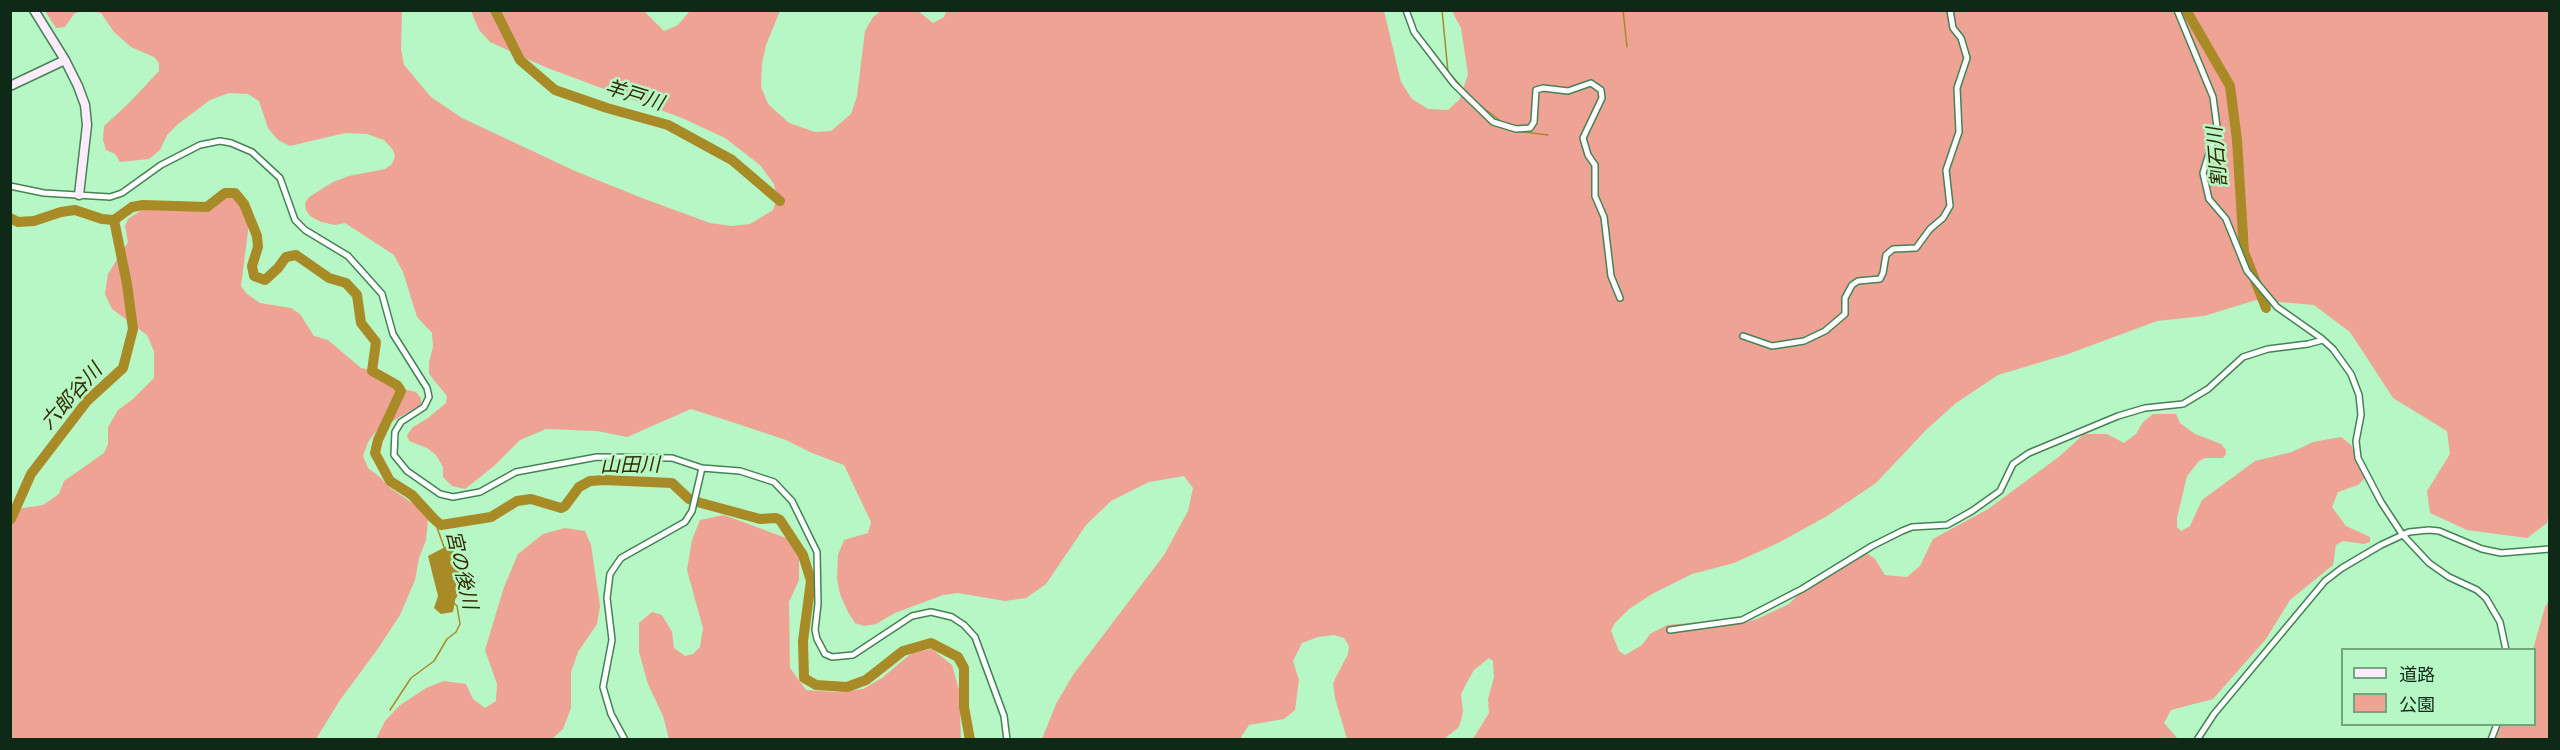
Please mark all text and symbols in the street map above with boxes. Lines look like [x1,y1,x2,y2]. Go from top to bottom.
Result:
water label: 羊戸川 [602,76,666,116]
water label: 割石川 [2203,126,2233,188]
water label: 六郎谷川 [36,359,108,435]
water label: 山田川 [600,453,660,479]
water label: 宮の後川 [440,528,482,612]
legend [2341,648,2536,726]
text: 道路 [2399,665,2435,685]
text: 公園 [2399,695,2435,715]

